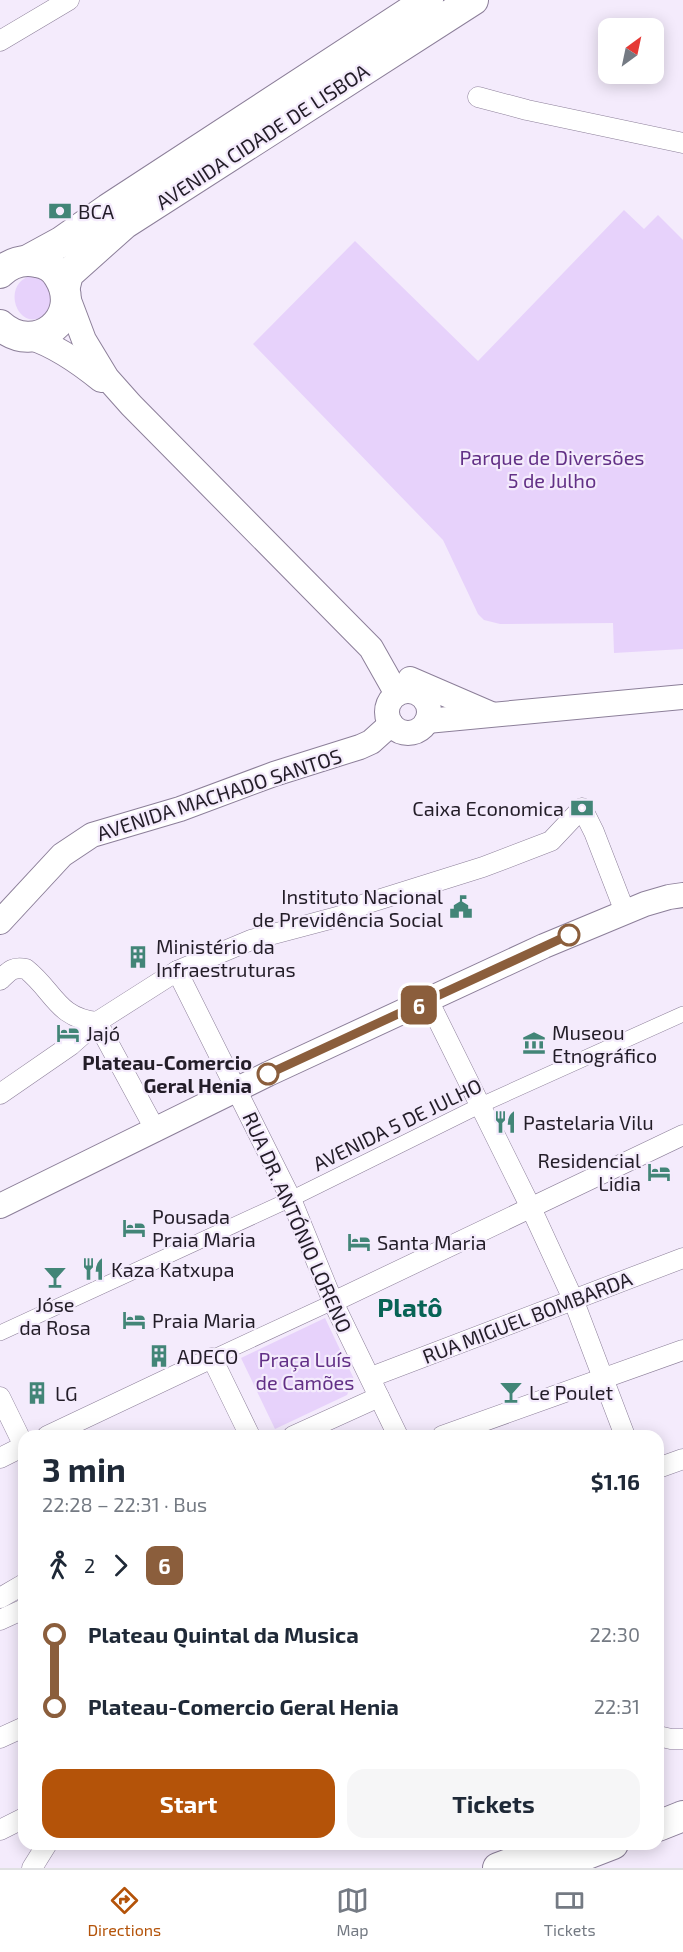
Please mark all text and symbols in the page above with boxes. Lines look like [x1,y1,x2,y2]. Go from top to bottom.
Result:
north arrow [598,18,664,84]
map controls [598,18,664,84]
street label: AVENIDA CIDADE DE LISBOA [151,58,373,214]
bank icon: BCA [47,198,73,224]
place label: BCA [78,199,115,223]
park label: Parque de Diversões 5 de Julho [459,445,645,492]
street label: AVENIDA MACHADO SANTOS [94,743,344,845]
bank icon: Caixa Economica [569,795,595,821]
place label: Caixa Economica [412,796,564,820]
place label: Instituto Nacional de Previdência Social [252,884,443,931]
public building icon: Instituto Nacional de Previdência Social [448,894,474,920]
unlabelled marker [558,924,580,946]
place label: Ministério da Infraestruturas [156,934,296,981]
building icon: Ministério da Infraestruturas [125,944,151,970]
line badge: 6 [400,986,438,1024]
text: 6 [413,993,425,1018]
hotel icon: Jajó [55,1020,81,1046]
place label: Museou Etnográfico [552,1020,657,1067]
place label: Jajó [86,1021,120,1045]
museum icon: Museou Etnográfico [521,1030,547,1056]
place label: Plateau-Comercio Geral Henia [82,1050,252,1097]
marker: Plateau-Comercio Geral Henia [257,1063,279,1085]
street label: AVENIDA 5 DE JULHO [309,1073,485,1175]
street label: RUA DR. ANTÓNIO LORENO [238,1108,358,1336]
restaurant icon: Pastelaria Vilu [492,1109,518,1135]
place label: Pastelaria Vilu [523,1110,654,1134]
place label: Residencial Lidia [537,1148,641,1195]
hotel icon: Residencial Lidia [646,1159,672,1185]
place label: Pousada Praia Maria [152,1204,256,1251]
hotel icon: Pousada Praia Maria [121,1215,147,1241]
hotel icon: Santa Maria [346,1229,372,1255]
place label: Santa Maria [377,1230,486,1254]
restaurant icon: Kaza Katxupa [80,1256,106,1282]
place label: Kaza Katxupa [111,1257,234,1281]
bar icon: Jóse da Rosa [42,1264,68,1290]
street label: RUA MIGUEL BOMBARDA [419,1266,636,1368]
district label: Platô [377,1291,443,1322]
place label: Jóse da Rosa [19,1292,91,1339]
hotel icon: Praia Maria [121,1307,147,1333]
place label: Praia Maria [152,1308,256,1332]
building icon: ADECO [146,1343,172,1369]
place label: ADECO [177,1344,238,1368]
park label: Praça Luís de Camões [256,1347,354,1394]
bar icon: Le Poulet [498,1379,524,1405]
building icon: LG [24,1380,50,1406]
place label: Le Poulet [529,1380,614,1404]
place label: LG [55,1381,78,1405]
text: 3 min [42,1449,126,1489]
text: $1.16 [591,1468,640,1494]
text: 22:28 – 22:31 · Bus [42,1492,207,1516]
icon: walk [42,1549,75,1582]
icon: forward [104,1549,137,1582]
text: 2 [84,1553,95,1577]
text: 6 [158,1553,171,1578]
text: Plateau Quintal da Musica [88,1621,359,1647]
text: 22:30 [590,1622,640,1646]
text: Plateau-Comercio Geral Henia [88,1693,399,1719]
text: 22:31 [594,1694,640,1718]
button: Start [42,1769,335,1838]
button: Tickets [347,1769,640,1838]
tab: Directions [87,1884,161,1939]
tab: Map [336,1884,369,1939]
tab: Tickets [544,1884,596,1939]

